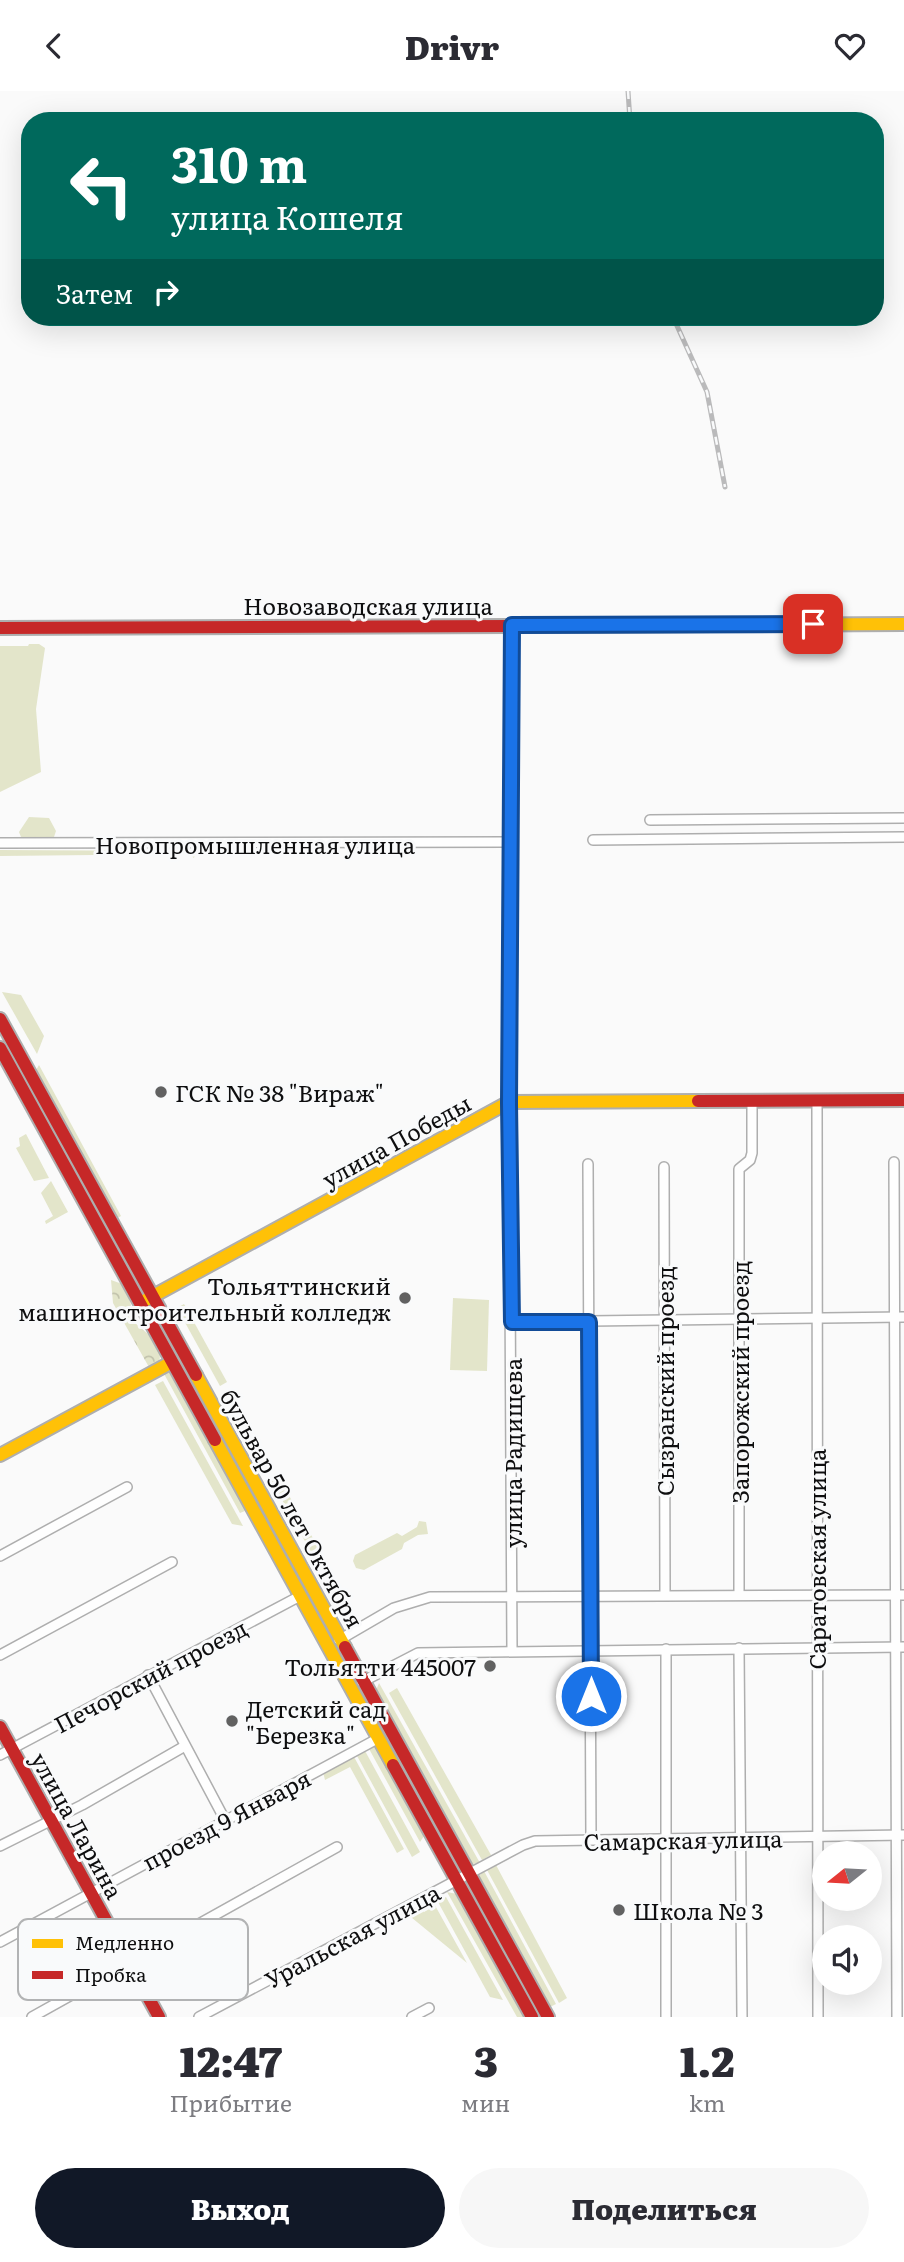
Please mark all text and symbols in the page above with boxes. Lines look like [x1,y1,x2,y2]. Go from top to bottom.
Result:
text: Drivr [405,22,499,70]
icon: back [35,27,73,65]
icon: heart [831,27,869,65]
text: 310 m [171,125,307,198]
icon: left [56,140,147,231]
text: улица Кошеля [171,192,404,240]
text: Затем [56,273,133,312]
icon: right [147,273,185,311]
street label: Новозаводская улица [243,588,493,622]
pin [783,594,843,654]
icon: arrive [794,605,832,643]
street label: Новопромышленная улица [95,827,416,861]
place label: ГСК № 38 "Вираж" [175,1075,384,1109]
marker: ГСК № 38 "Вираж" [153,1084,169,1100]
street label: улица Победы [315,1085,477,1195]
street label: Запорожский проезд [722,1261,756,1503]
street label: Сызранский проезд [647,1266,681,1496]
place label: Тольяттинский машиностроительный колледж [18,1268,391,1328]
marker: Тольяттинский машиностроительный колледж [397,1290,413,1306]
street label: улица Радищева [495,1357,529,1548]
street label: бульвар 50 лет Октября [213,1382,373,1634]
street label: Саратовская улица [799,1448,833,1669]
street label: Печорский проезд [47,1610,253,1740]
place label: Тольятти 445007 [284,1649,476,1683]
marker: Тольятти 445007 [482,1658,498,1674]
position arrow [554,1659,628,1733]
place label: Детский сад "Березка" [246,1691,386,1751]
marker: Детский сад "Березка" [224,1713,240,1729]
street label: улица Ларина [24,1745,133,1905]
street label: проезд 9 Января [136,1760,316,1878]
street label: Самарская улица [583,1820,783,1858]
north arrow [812,1841,882,1911]
map controls [812,1841,882,1995]
street label: Уральская улица [258,1874,446,1996]
place label: Школа № 3 [633,1893,764,1927]
marker: Школа № 3 [611,1902,627,1918]
legend [18,1919,248,2000]
button: sound [812,1925,882,1995]
text: Медленно [75,1928,174,1956]
text: Пробка [75,1960,147,1988]
text: 12:47 [179,2028,282,2090]
text: 3 [474,2028,498,2090]
text: 1.2 [680,2028,734,2090]
text: Прибытие [170,2085,292,2119]
text: мин [461,2085,510,2119]
text: km [689,2085,725,2119]
button: Выход [35,2168,445,2248]
button: Поделиться [459,2168,869,2248]

